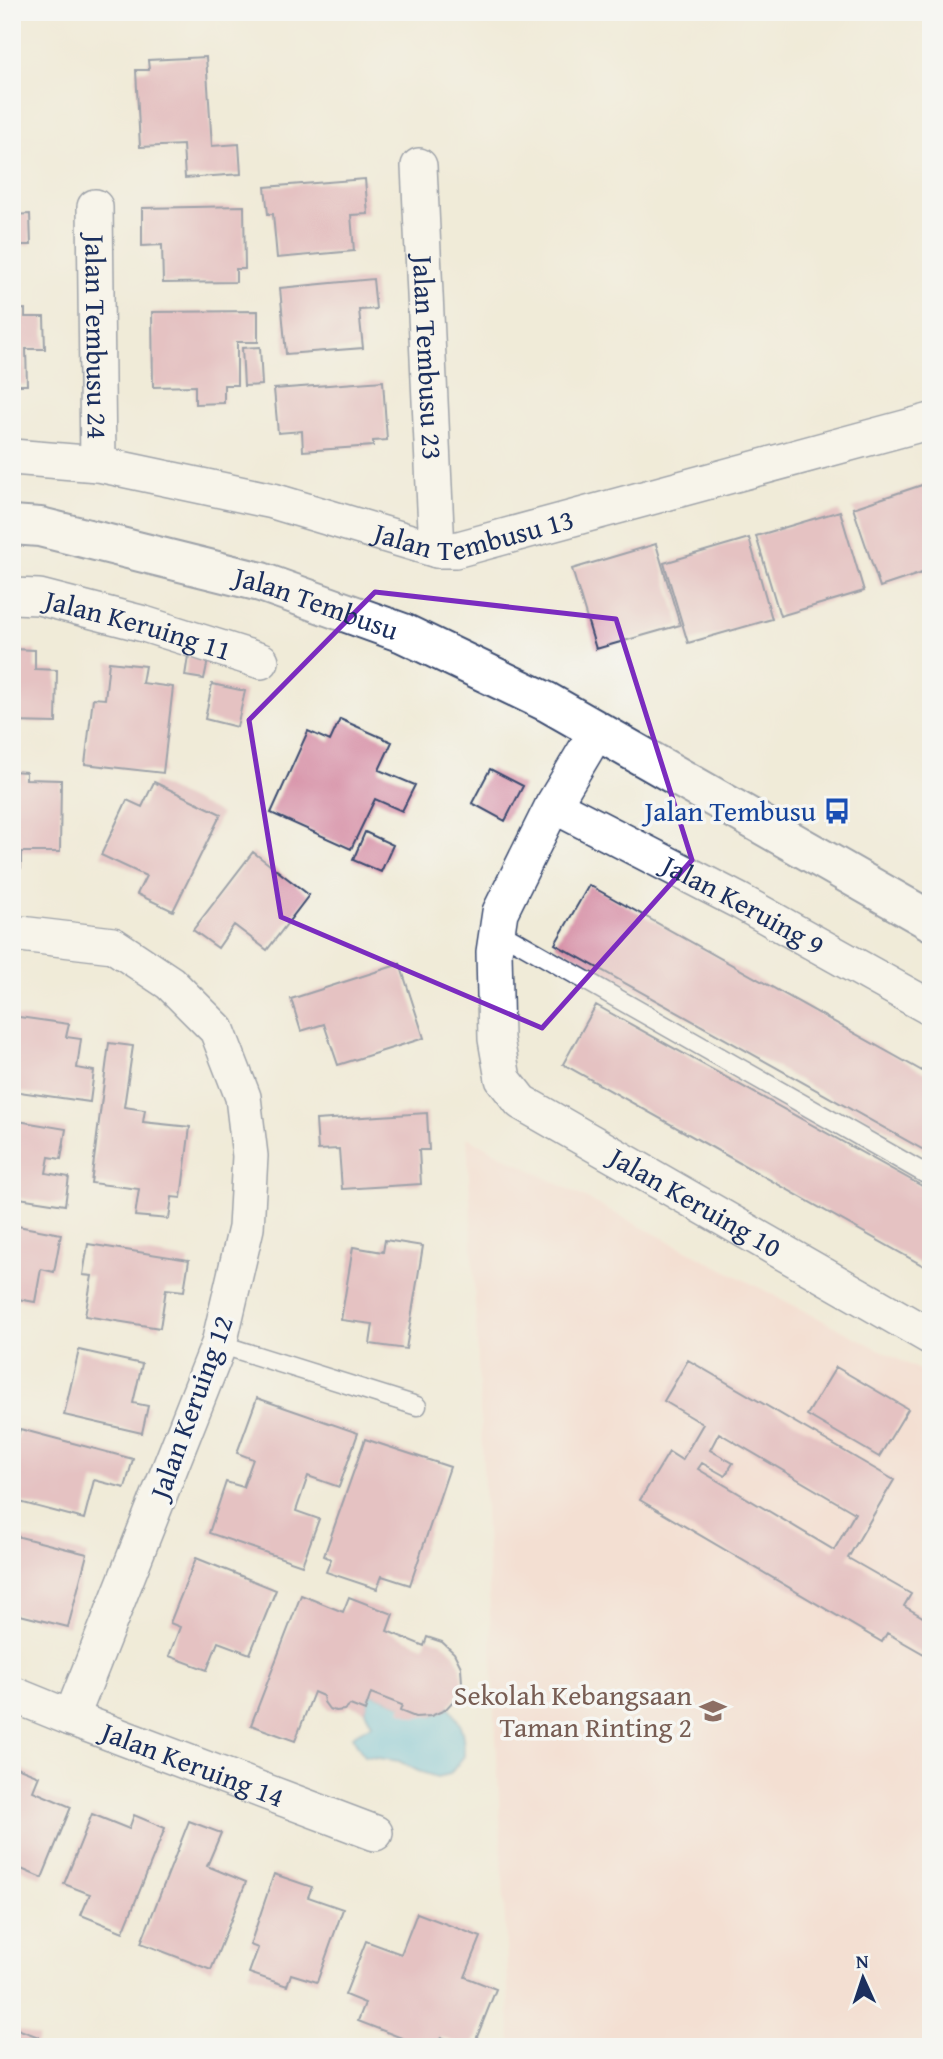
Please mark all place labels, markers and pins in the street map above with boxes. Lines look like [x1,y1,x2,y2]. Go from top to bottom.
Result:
place label: Jalan Tembusu [641,790,816,831]
bus stop icon: Jalan Tembusu [822,796,852,826]
place label: Sekolah Kebangsaan Taman Rinting 2 [454,1674,692,1747]
school or university icon: Sekolah Kebangsaan Taman Rinting 2 [698,1696,728,1726]

